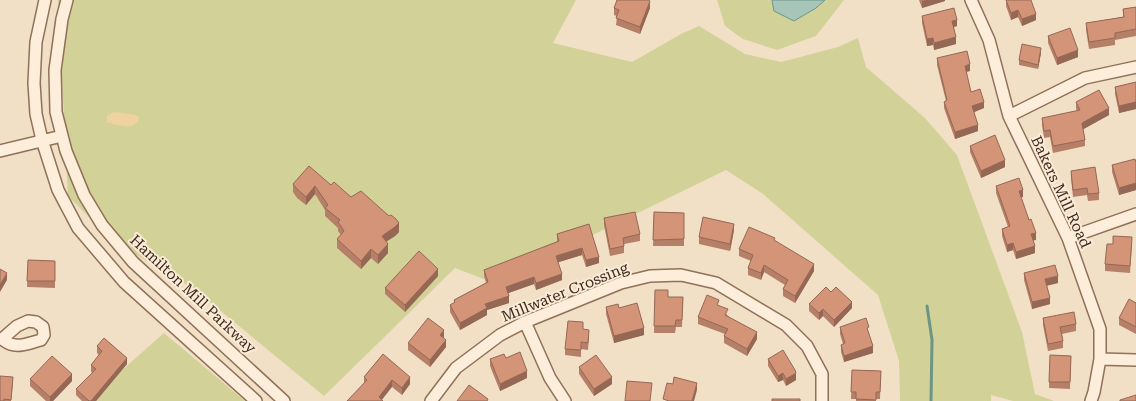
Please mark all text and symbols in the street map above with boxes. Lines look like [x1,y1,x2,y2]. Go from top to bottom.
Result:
street label: Bakers Mill Road [1027,133,1095,251]
street label: Hamilton Mill Parkway [126,231,260,357]
street label: Millwater Crossing [499,258,632,326]

